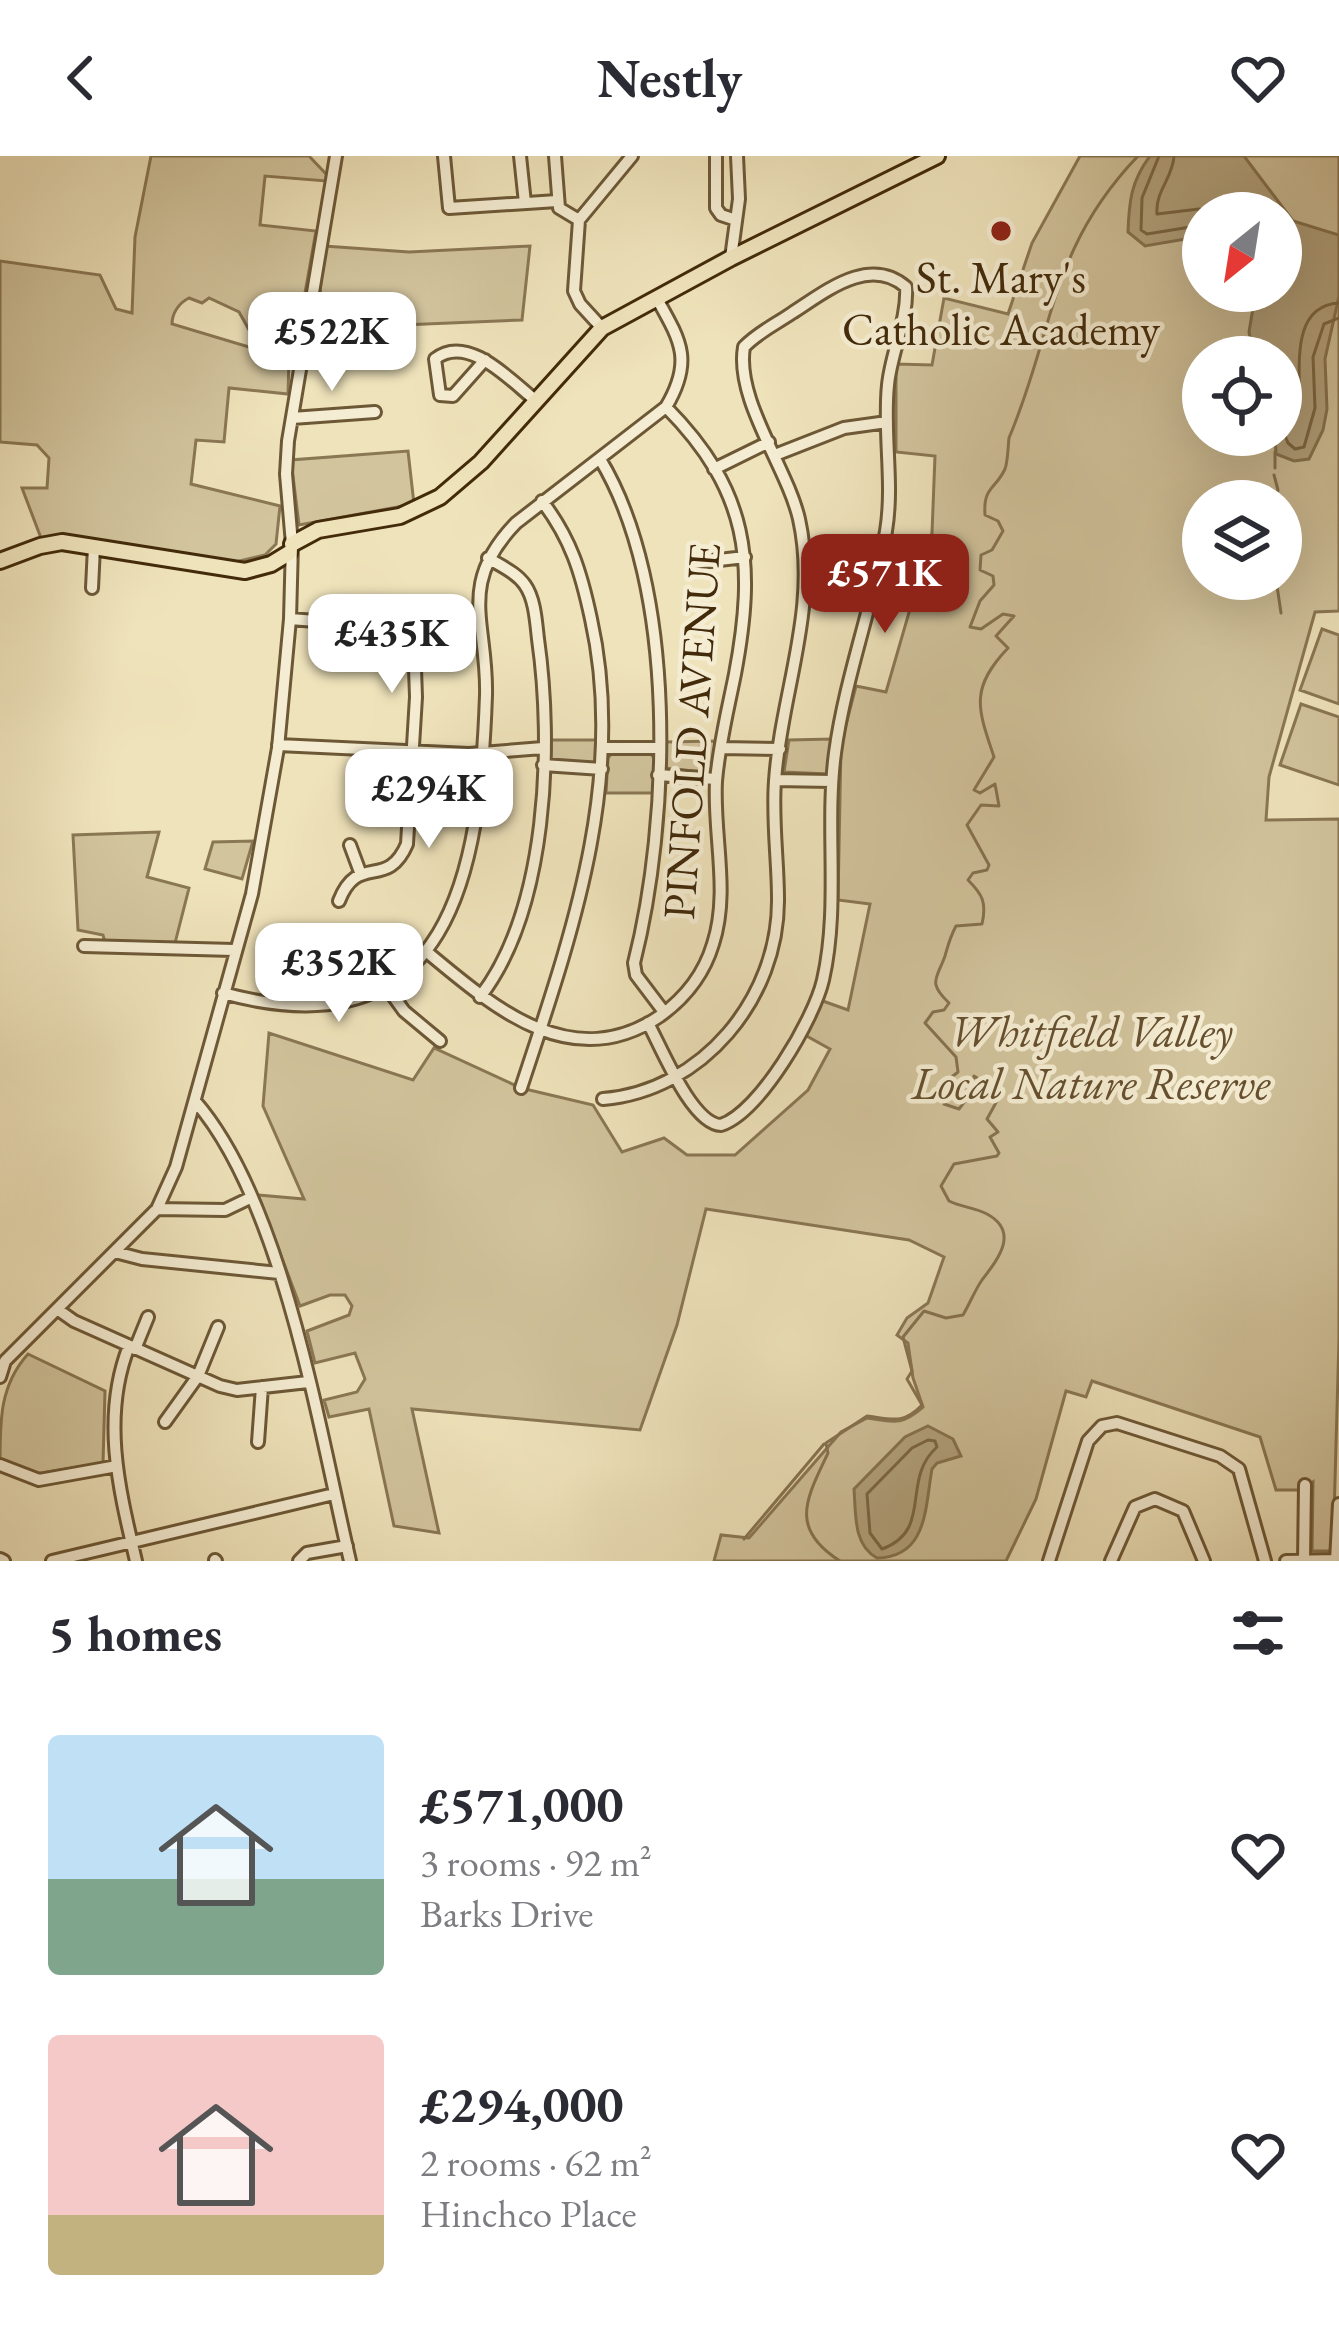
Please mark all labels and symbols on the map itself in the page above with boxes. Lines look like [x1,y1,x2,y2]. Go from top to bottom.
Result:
north arrow [1182,192,1302,312]
marker: St. Mary's Catholic Academy [988,218,1014,244]
place label: St. Mary's Catholic Academy [842,248,1160,358]
pin: £522K [248,292,416,394]
pin: £571K [801,534,969,636]
street label: PINFOLD AVENUE [649,541,733,921]
pin: £435K [308,594,476,696]
pin: £294K [345,749,513,851]
pin: £352K [255,923,423,1025]
park label: Whitfield Valley Local Nature Reserve [911,1002,1271,1112]

